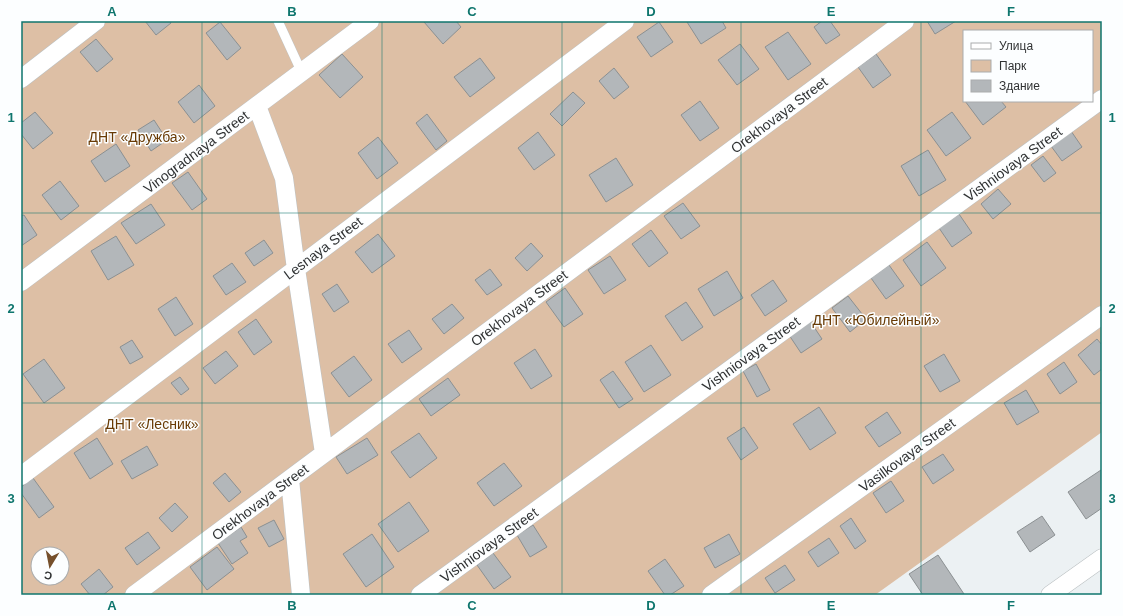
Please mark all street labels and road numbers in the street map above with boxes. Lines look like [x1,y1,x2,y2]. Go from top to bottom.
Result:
street label: Orekhovaya Street [728,73,831,157]
street label: Vinogradnaya Street [140,107,252,197]
street label: Vishniovaya Street [961,123,1065,205]
street label: Lesnaya Street [281,213,366,283]
street label: Orekhovaya Street [468,266,571,350]
street label: Vishniovaya Street [699,313,803,395]
street label: Vasilkovaya Street [856,415,958,495]
street label: Orekhovaya Street [209,460,312,544]
street label: Vishniovaya Street [437,504,541,586]

